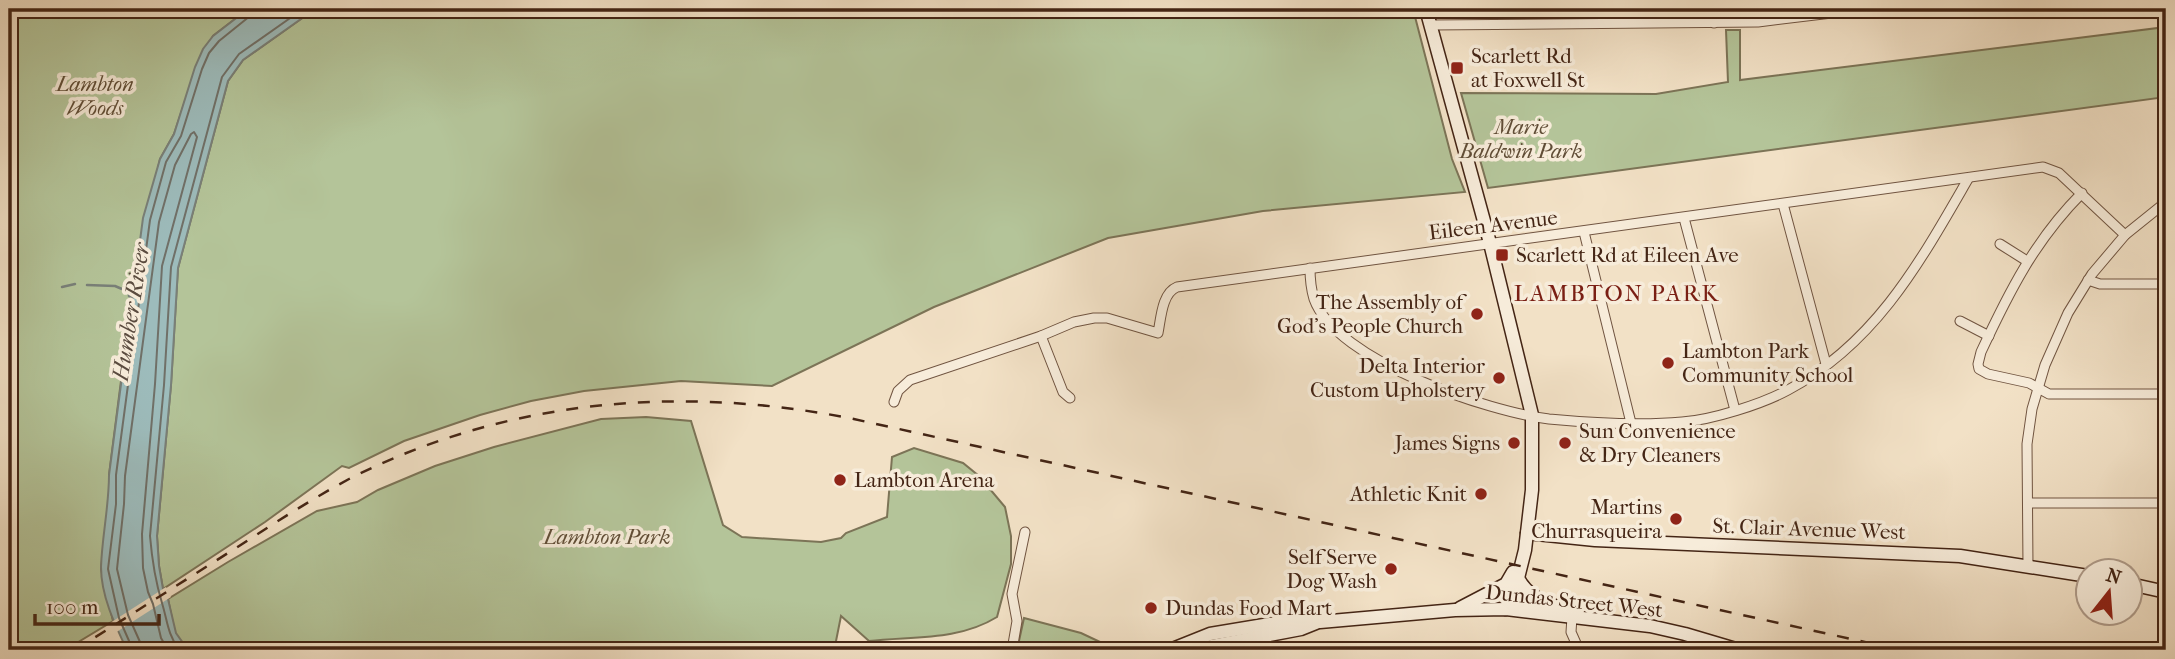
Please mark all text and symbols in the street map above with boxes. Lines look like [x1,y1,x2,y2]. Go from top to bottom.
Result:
place label: Scarlett Rd at Foxwell St [1471,44,1586,92]
marker: Scarlett Rd at Foxwell St [1449,60,1465,76]
park label: Lambton Woods [54,72,134,120]
park label: Marie Baldwin Park [1459,115,1582,163]
street label: Eileen Avenue [1427,205,1559,245]
water label: Humber River [107,240,155,384]
place label: Scarlett Rd at Eileen Ave [1516,243,1739,267]
marker: Scarlett Rd at Eileen Ave [1494,247,1510,263]
district label: LAMBTON PARK [1514,280,1720,307]
place label: The Assembly of God's People Church [1277,290,1467,338]
marker: The Assembly of God's People Church [1469,306,1485,322]
place label: Lambton Park Community School [1682,339,1854,387]
place label: Delta Interior Custom Upholstery [1310,354,1486,402]
marker: Lambton Park Community School [1660,355,1676,371]
marker: Delta Interior Custom Upholstery [1491,370,1507,386]
place label: Sun Convenience & Dry Cleaners [1579,419,1736,467]
place label: James Signs [1393,431,1500,455]
marker: James Signs [1506,435,1522,451]
marker: Sun Convenience & Dry Cleaners [1557,435,1573,451]
place label: Lambton Arena [854,468,994,492]
marker: Lambton Arena [832,472,848,488]
place label: Athletic Knit [1349,482,1467,506]
marker: Athletic Knit [1473,486,1489,502]
place label: Martins Churrasqueira [1531,495,1662,543]
marker: Martins Churrasqueira [1668,511,1684,527]
street label: St. Clair Avenue West [1712,514,1907,544]
park label: Lambton Park [542,525,670,549]
place label: Self Serve Dog Wash [1286,545,1377,593]
north arrow [2074,558,2144,628]
marker: Self Serve Dog Wash [1383,561,1399,577]
text: N [2104,564,2124,589]
street label: Dundas Street West [1484,580,1664,622]
scale bar [35,582,159,626]
text: 100 m [46,595,99,619]
place label: Dundas Food Mart [1165,596,1333,620]
marker: Dundas Food Mart [1143,600,1159,616]

